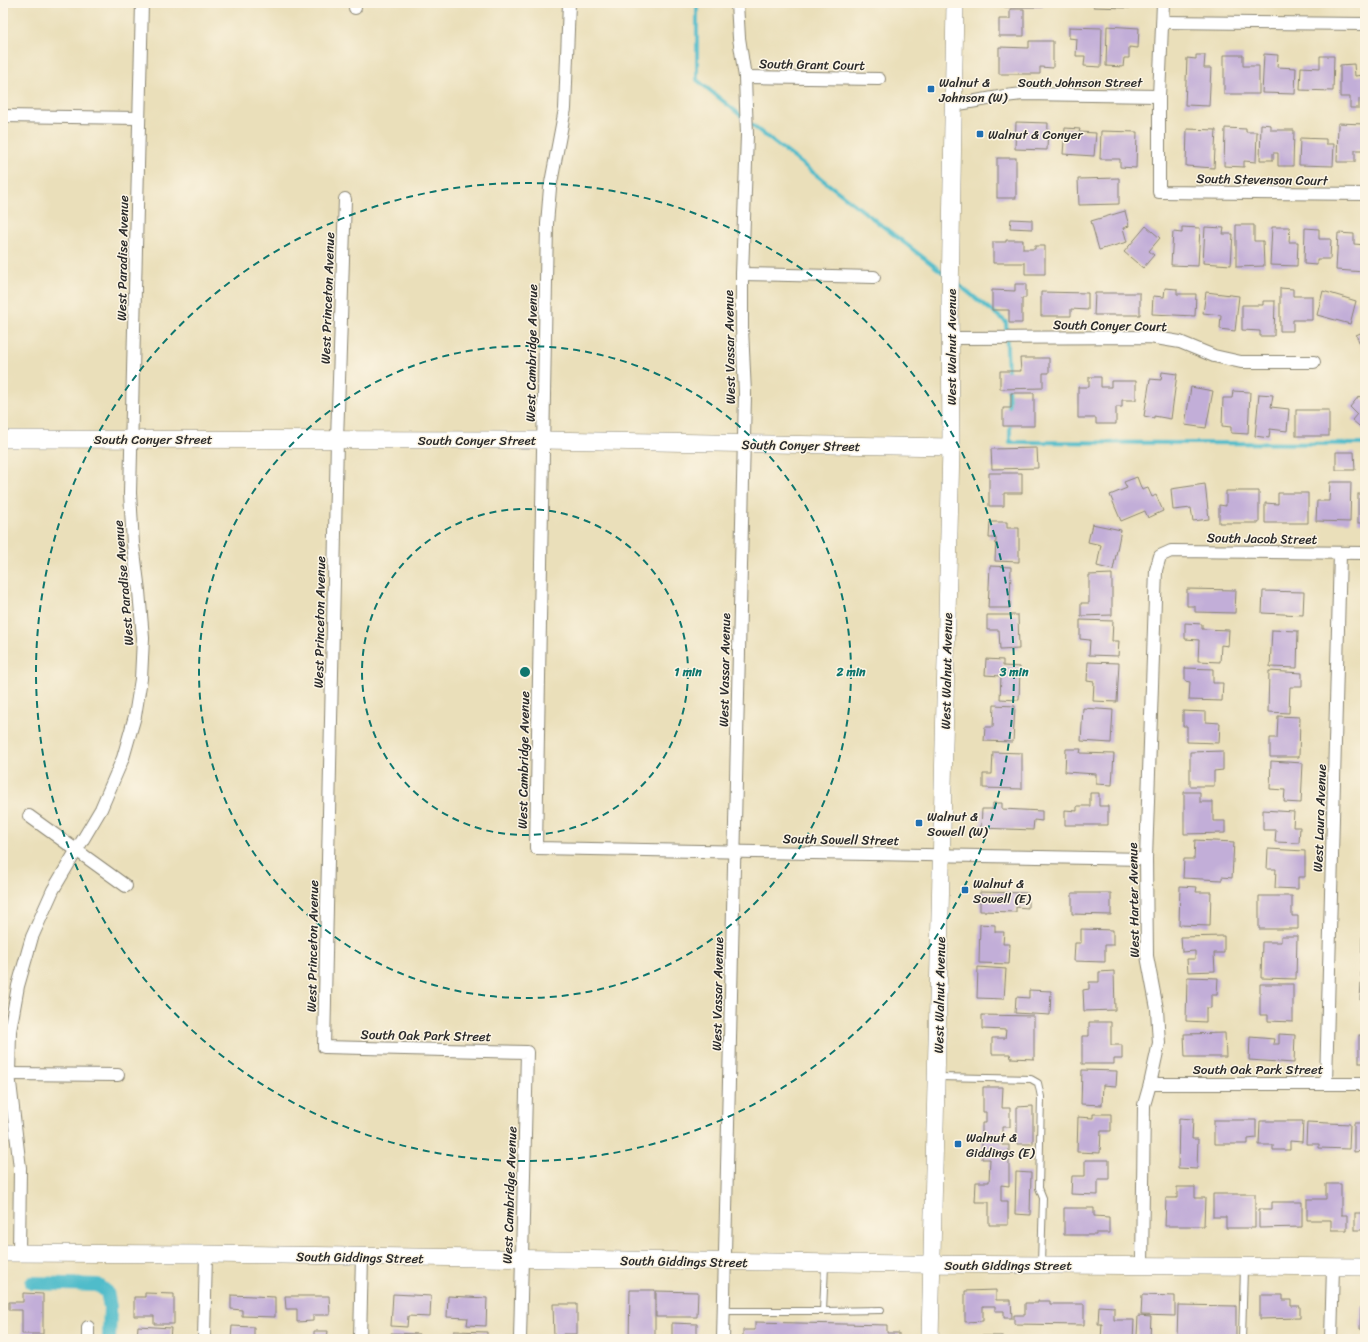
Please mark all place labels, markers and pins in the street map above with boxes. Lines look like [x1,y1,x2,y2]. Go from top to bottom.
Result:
place label: Walnut & Johnson (W) [938,71,1008,109]
marker: Walnut & Johnson (W) [926,84,936,94]
place label: Walnut & Conyer [988,123,1083,146]
marker: Walnut & Conyer [975,129,985,139]
centre of rings [518,665,532,679]
place label: Walnut & Sowell (W) [927,805,989,843]
marker: Walnut & Sowell (W) [914,818,924,828]
place label: Walnut & Sowell (E) [973,872,1032,910]
marker: Walnut & Sowell (E) [960,885,970,895]
place label: Walnut & Giddings (E) [966,1126,1036,1164]
marker: Walnut & Giddings (E) [953,1139,963,1149]

